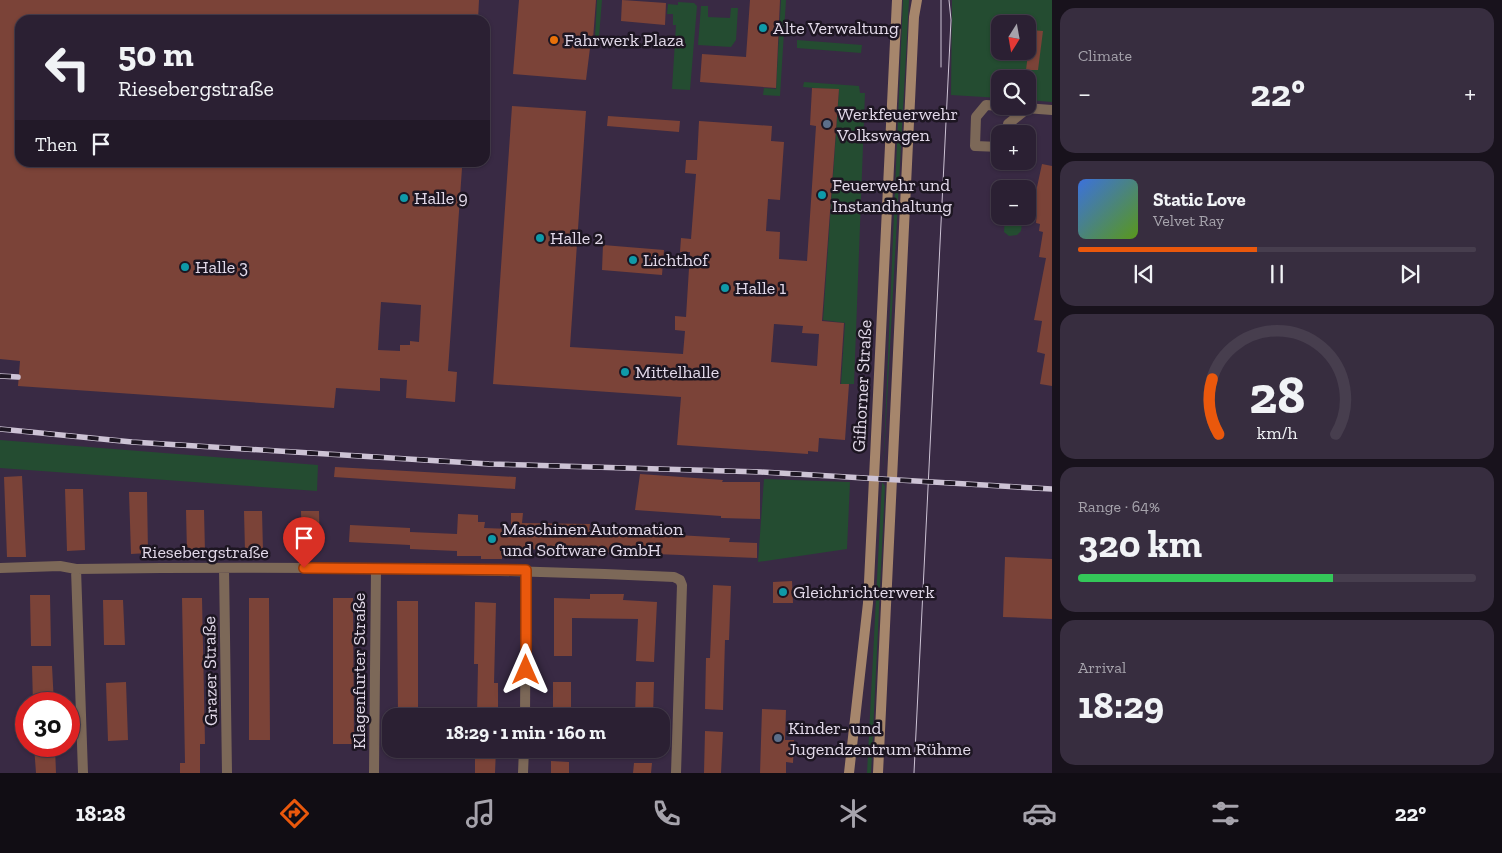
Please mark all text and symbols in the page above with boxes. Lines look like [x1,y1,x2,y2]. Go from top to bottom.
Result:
north arrow [991,15,1036,60]
map controls [991,15,1036,225]
place label: Alte Verwaltung [773,17,899,39]
marker: Alte Verwaltung [757,22,769,34]
place label: Fahrwerk Plaza [564,29,684,51]
text: 50 m [118,33,194,75]
marker: Fahrwerk Plaza [548,34,560,46]
icon: left [35,35,100,100]
text: Climate [1078,46,1132,65]
button: search [991,70,1036,115]
text: 22° [1250,70,1305,116]
text: Riesebergstraße [118,75,274,102]
text: − [1078,77,1091,110]
text: + [1464,77,1476,110]
place label: Werkfeuerwehr Volkswagen [836,103,958,146]
marker: Werkfeuerwehr Volkswagen [821,118,833,130]
button: + [991,125,1036,170]
icon: arrive [87,130,115,158]
text: Then [35,133,77,156]
place label: Feuerwehr und Instandhaltung [832,174,952,217]
button: − [991,180,1036,225]
place label: Halle 9 [414,187,468,209]
text: Static Love [1153,188,1246,211]
marker: Feuerwehr und Instandhaltung [816,189,828,201]
marker: Halle 9 [398,192,410,204]
text: Velvet Ray [1153,211,1224,230]
place label: Halle 2 [550,227,604,249]
marker: Halle 2 [534,232,546,244]
place label: Lichthof [643,249,709,271]
marker: Lichthof [627,254,639,266]
place label: Halle 3 [195,256,248,278]
icon: previous [1130,260,1158,288]
icon: pause [1263,260,1291,288]
icon: next [1396,260,1424,288]
marker: Halle 3 [179,261,191,273]
place label: Halle 1 [735,277,786,299]
marker: Halle 1 [719,282,731,294]
street label: Gifhorner Straße [848,319,876,453]
place label: Mittelhalle [635,361,719,383]
text: 28 [1249,364,1305,426]
marker: Mittelhalle [619,366,631,378]
text: km/h [1257,422,1297,444]
text: Range · 64% [1078,497,1160,516]
pin [283,517,325,568]
place label: Maschinen Automation und Software GmbH [502,518,684,561]
text: 320 km [1078,521,1202,567]
icon: arrive [290,524,318,552]
marker: Maschinen Automation und Software GmbH [486,533,498,545]
street label: Riesebergstraße [141,541,269,563]
place label: Gleichrichterwerk [793,581,935,603]
marker: Gleichrichterwerk [777,586,789,598]
street label: Klagenfurter Straße [348,593,370,749]
street label: Grazer Straße [198,616,222,726]
position arrow [499,643,551,695]
text: Arrival [1078,658,1126,677]
text: 18:29 [1078,682,1164,728]
speed limit sign: 30 [15,692,80,757]
place label: Kinder- und Jugendzentrum Rühme [788,717,971,760]
text: 18:29 · 1 min · 160 m [446,721,606,744]
marker: Kinder- und Jugendzentrum Rühme [772,732,784,744]
icon: directions [277,796,312,831]
icon: music [463,796,498,831]
icon: phone [649,796,684,831]
icon: climate [836,796,871,831]
icon: car [1022,796,1057,831]
icon: filters [1208,796,1243,831]
text: 18:28 [76,800,126,827]
text: 22° [1395,800,1426,827]

